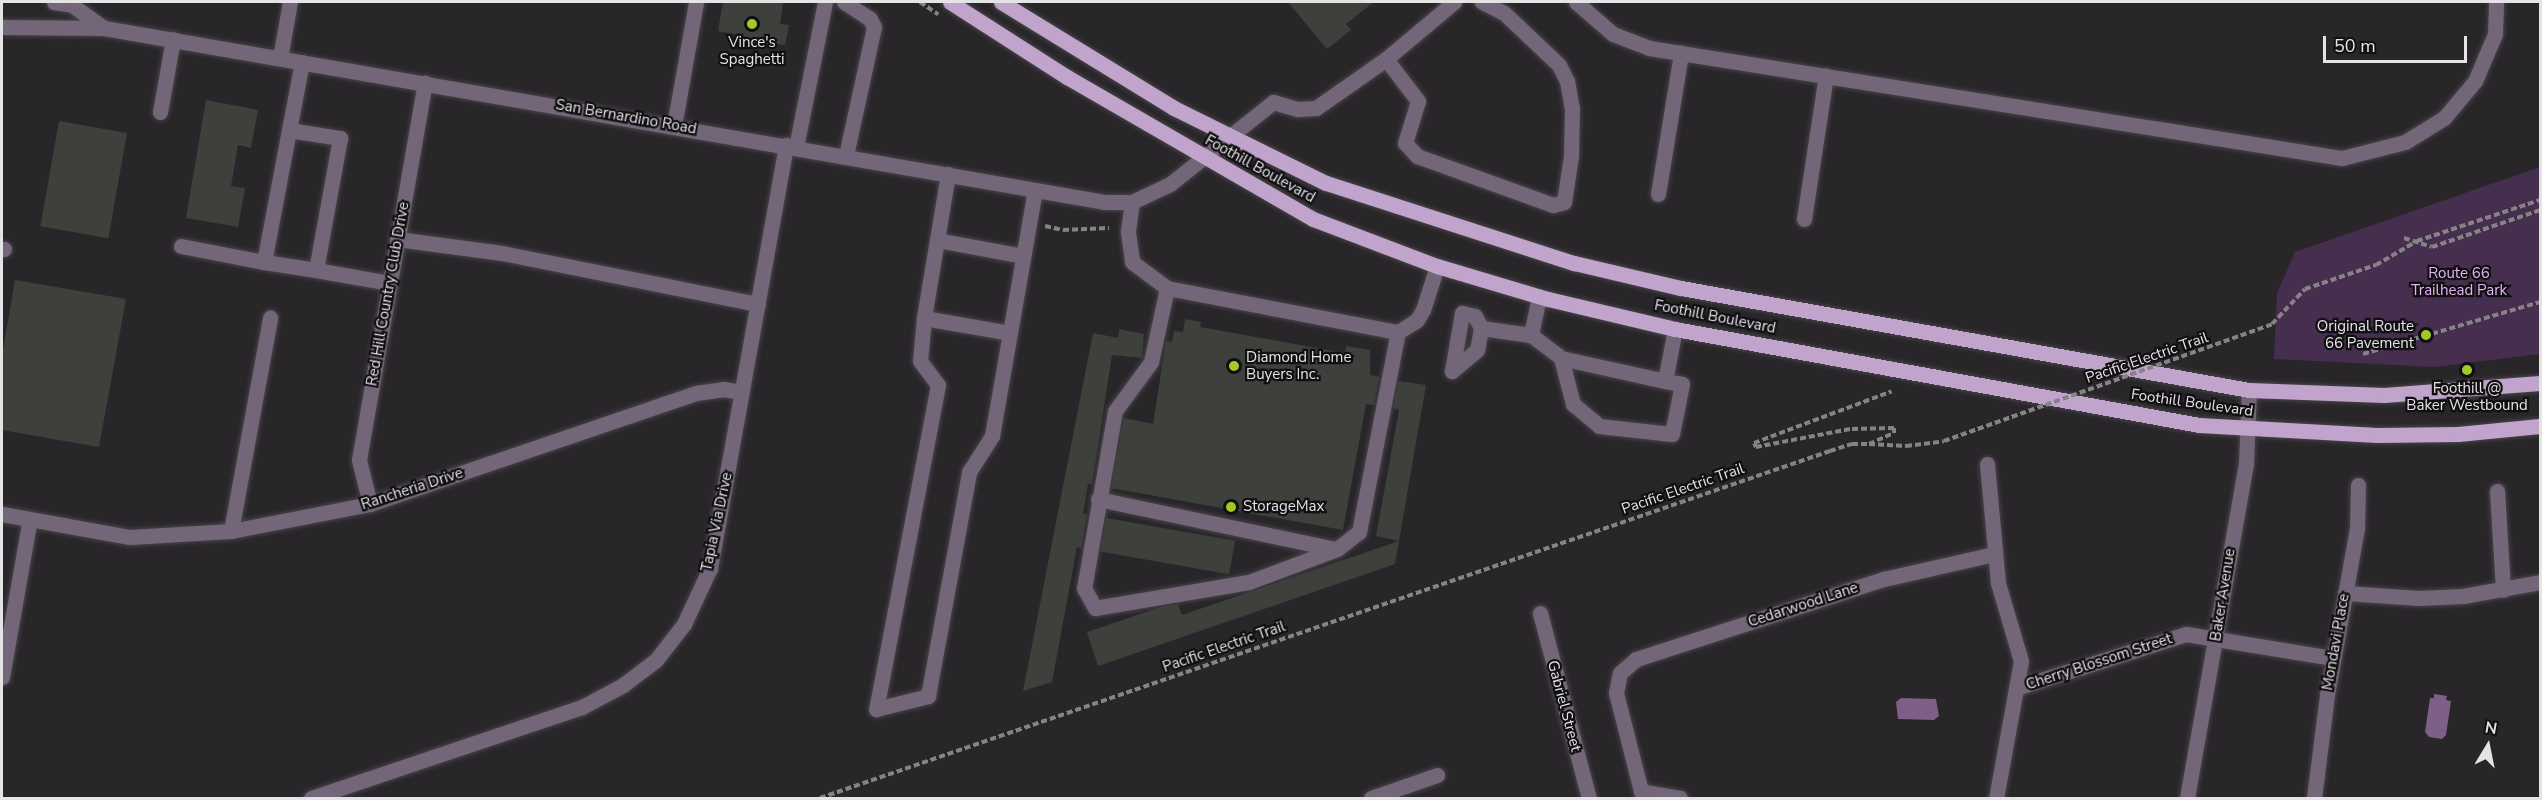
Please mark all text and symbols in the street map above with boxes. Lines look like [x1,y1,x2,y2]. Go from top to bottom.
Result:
marker: Vince's Spaghetti [745,17,759,31]
scale bar [2326,24,2470,62]
place label: Vince's Spaghetti [720,33,784,68]
text: 50 m [2334,34,2376,58]
street label: San Bernardino Road [554,96,698,138]
street label: Foothill Boulevard [1202,131,1318,207]
street label: Red Hill Country Club Drive [363,201,413,387]
park label: Route 66 Trailhead Park [2411,264,2507,299]
street label: Foothill Boulevard [1653,296,1777,338]
place label: Original Route 66 Pavement [2317,317,2414,352]
marker: Original Route 66 Pavement [2419,328,2433,342]
street label: Pacific Electric Trail [2083,329,2211,387]
place label: Diamond Home Buyers Inc. [1246,348,1351,383]
marker: Diamond Home Buyers Inc. [1227,359,1241,373]
marker: Foothill @ Baker Westbound [2460,363,2474,377]
place label: Foothill @ Baker Westbound [2406,379,2528,414]
street label: Foothill Boulevard [2130,386,2254,420]
street label: Pacific Electric Trail [1619,460,1747,518]
street label: Rancheria Drive [359,464,465,514]
street label: Tapia Via Drive [698,471,736,573]
place label: StorageMax [1243,498,1324,516]
marker: StorageMax [1224,500,1238,514]
street label: Baker Avenue [2207,547,2239,643]
street label: Cedarwood Lane [1746,579,1860,631]
street label: Mondavi Place [2319,592,2353,692]
street label: Pacific Electric Trail [1160,618,1288,676]
street label: Cherry Blossom Street [2024,630,2174,694]
street label: Gabriel Street [1543,658,1585,754]
north arrow [2458,716,2518,776]
text: N [2483,716,2499,740]

